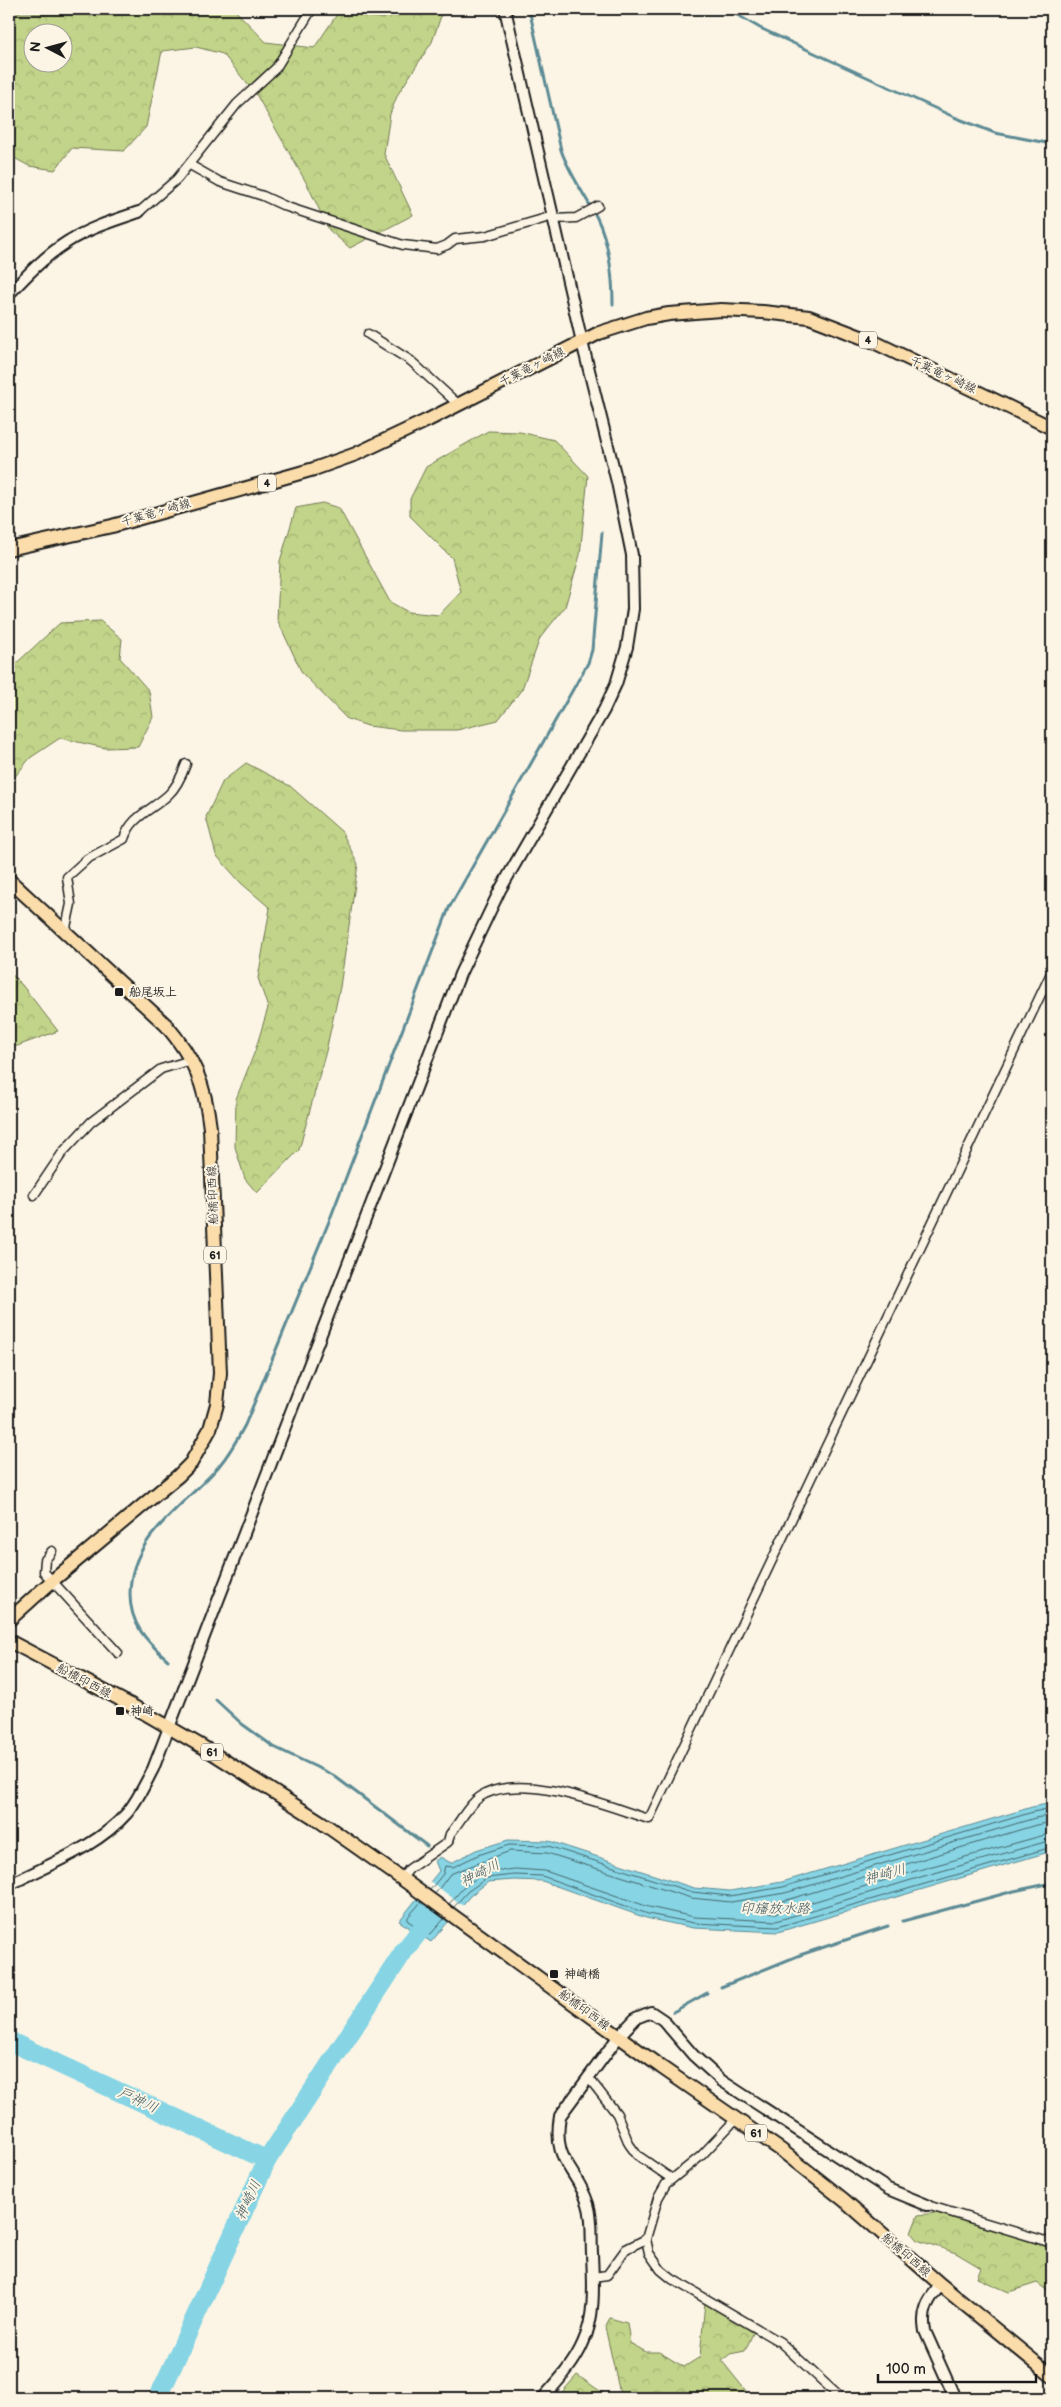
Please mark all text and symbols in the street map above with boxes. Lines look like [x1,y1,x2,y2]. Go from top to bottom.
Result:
north arrow [22,22,72,72]
text: N [27,41,45,53]
road number: 4 [859,332,877,348]
street label: 千葉竜ヶ崎線 [497,344,567,390]
street label: 千葉竜ヶ崎線 [907,353,979,397]
road number: 4 [258,474,276,492]
street label: 千葉竜ヶ崎線 [119,496,193,530]
place label: 船尾坂上 [129,985,177,1000]
marker: 船尾坂上 [113,986,125,998]
street label: 船橋印西線 [204,1165,222,1225]
road number: 61 [204,1246,226,1264]
street label: 船橋印西線 [54,1660,114,1702]
place label: 神崎 [130,1704,154,1719]
marker: 神崎 [114,1705,126,1717]
road number: 61 [201,1744,223,1760]
water label: 神崎川 [457,1856,503,1890]
water label: 神崎川 [863,1860,907,1888]
water label: 印旛放水路 [740,1900,811,1917]
place label: 神崎橋 [564,1967,600,1982]
marker: 神崎橋 [548,1968,560,1980]
street label: 船橋印西線 [555,1986,613,2034]
water label: 戸神川 [115,2083,161,2117]
road number: 61 [745,2124,767,2142]
water label: 神崎川 [231,2177,265,2223]
street label: 船橋印西線 [878,2230,934,2280]
scale bar [878,2352,1036,2384]
text: 100 m [886,2360,926,2379]

